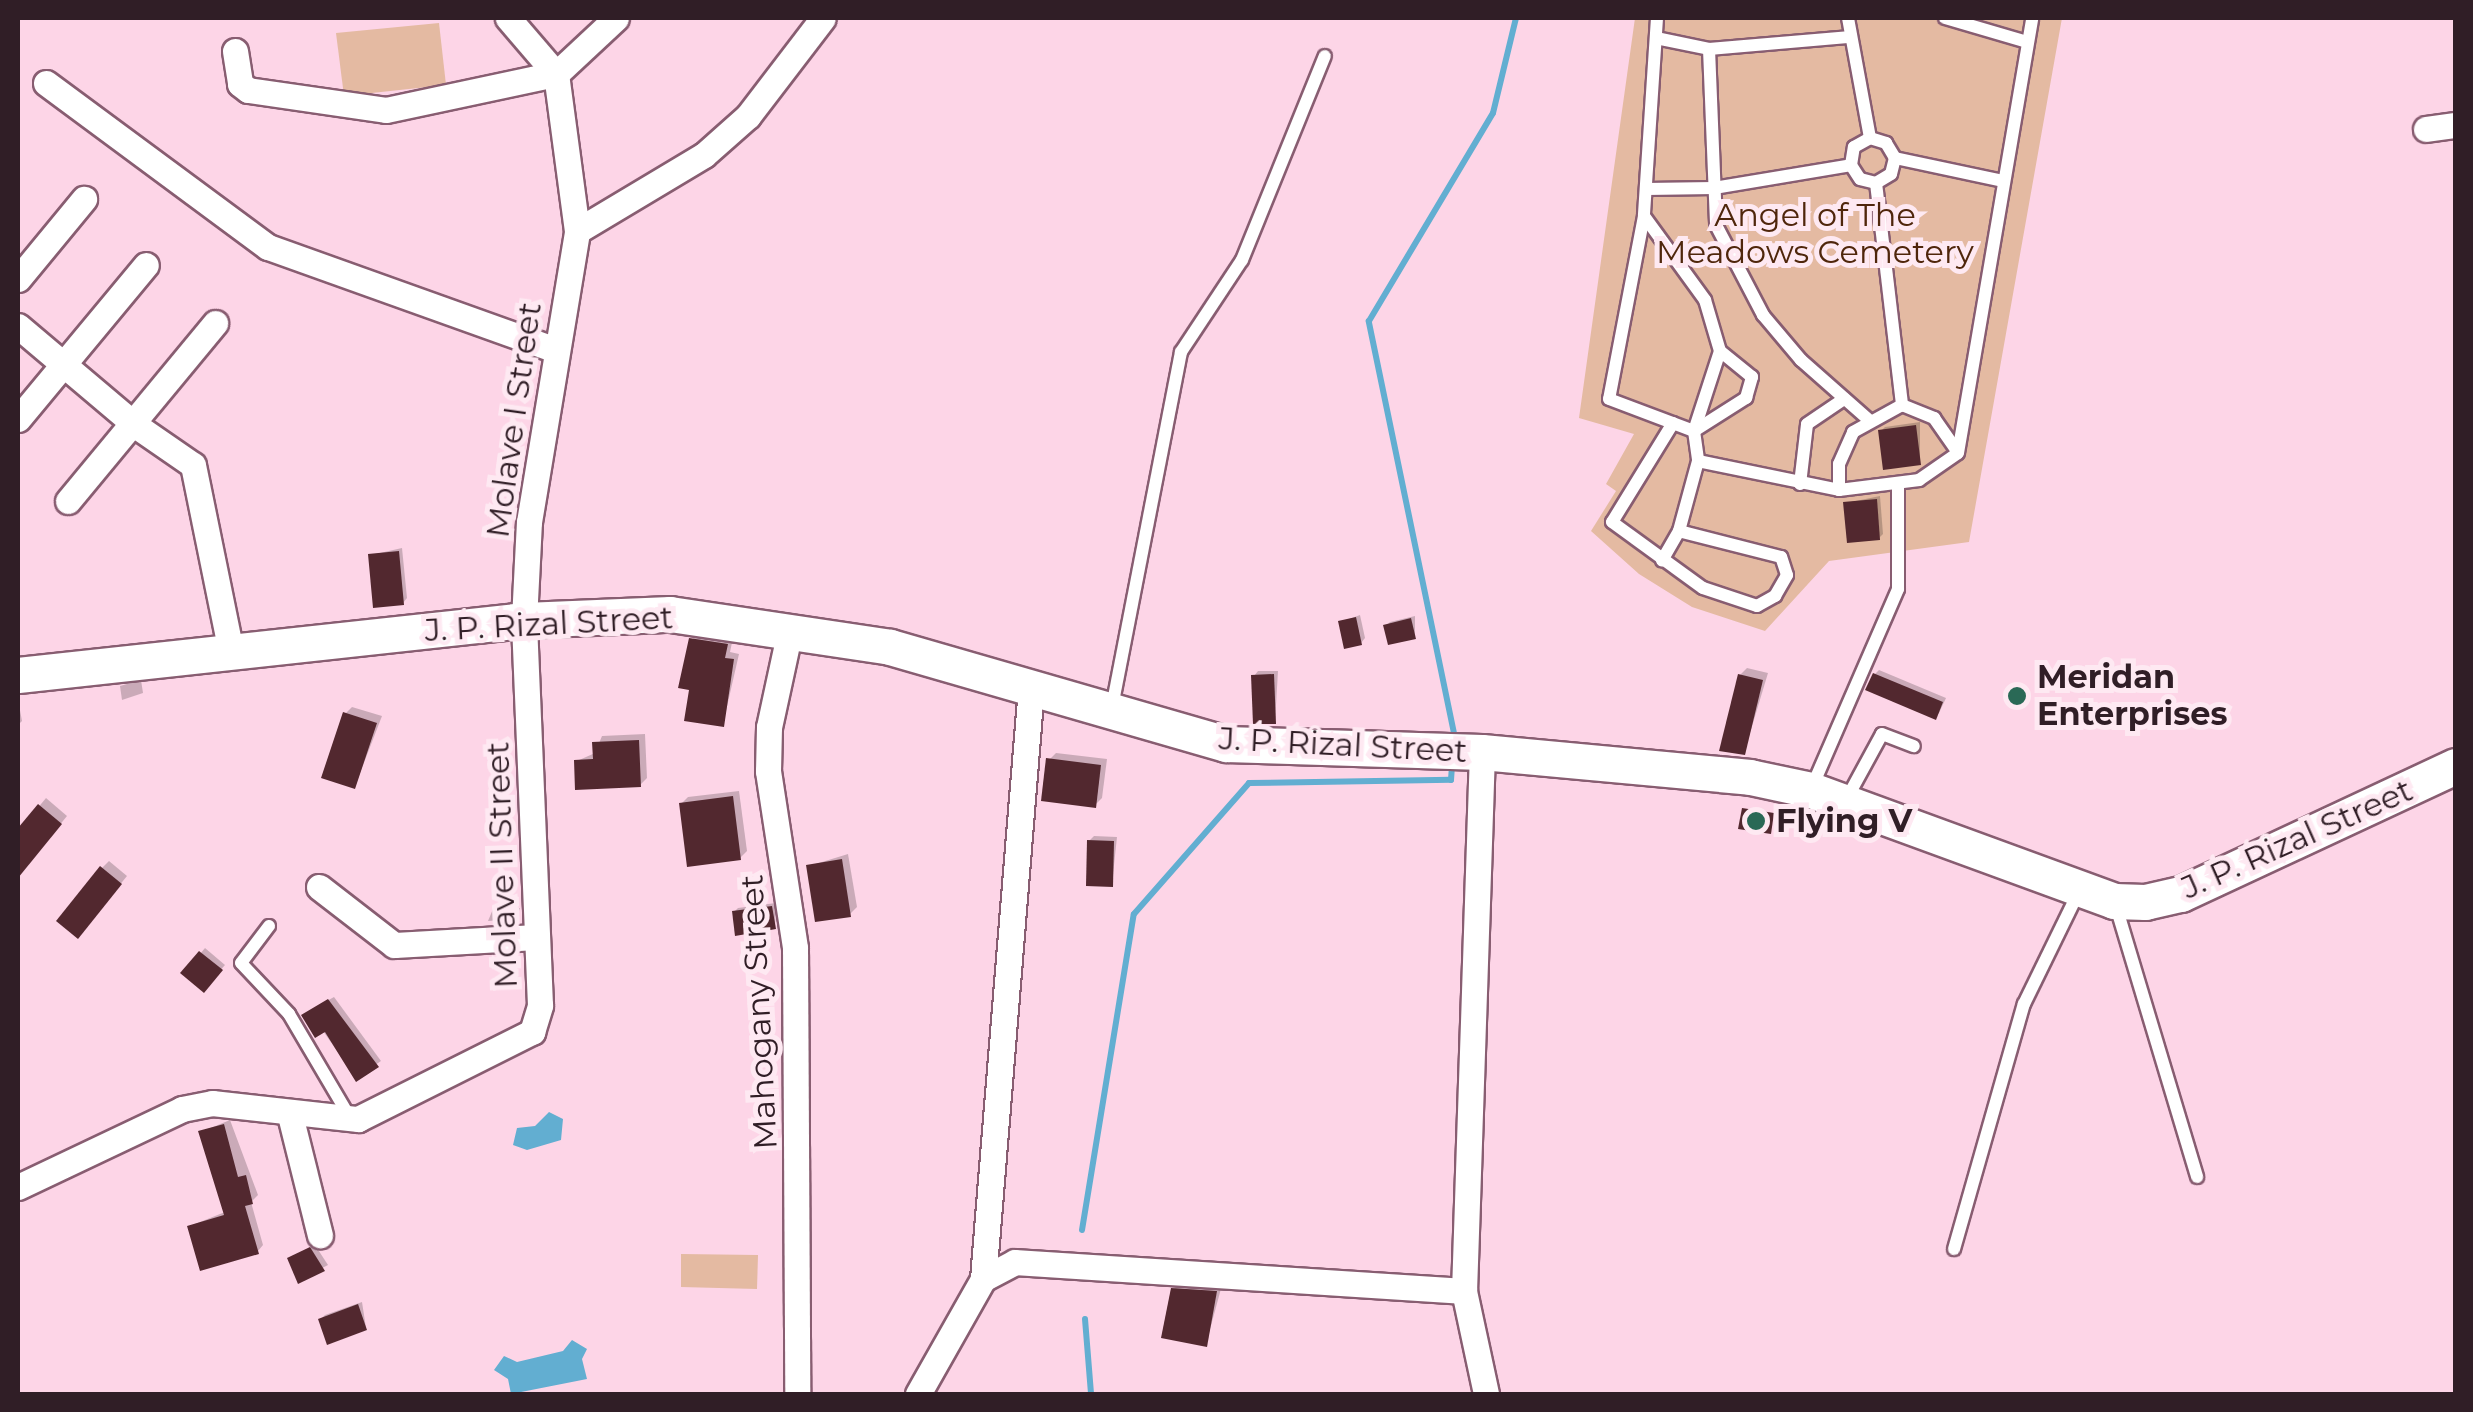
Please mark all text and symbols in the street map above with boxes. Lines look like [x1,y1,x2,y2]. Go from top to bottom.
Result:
park label: Angel of The Meadows Cemetery [1656,197,1974,272]
street label: Molave I Street [478,300,550,540]
street label: J. P. Rizal Street [424,598,674,650]
place label: Meridan Enterprises [2037,659,2227,734]
marker: Meridan Enterprises [2006,685,2028,707]
street label: J. P. Rizal Street [1218,719,1468,771]
street label: Molave II Street [479,741,525,989]
street label: J. P. Rizal Street [2176,771,2418,907]
place label: Flying V [1776,802,1912,840]
marker: Flying V [1745,810,1767,832]
street label: Mahogany Street [733,873,785,1151]

